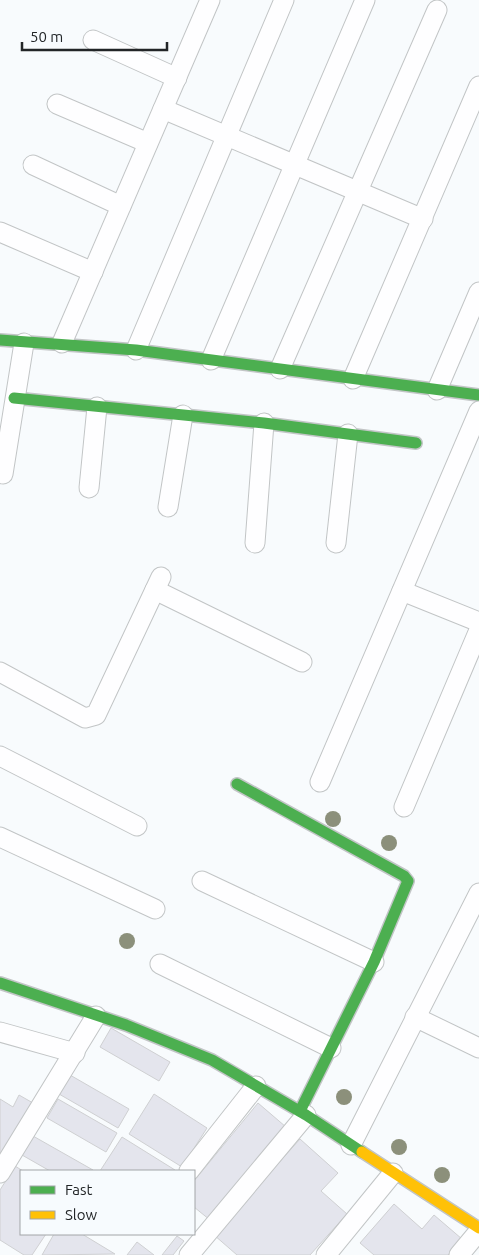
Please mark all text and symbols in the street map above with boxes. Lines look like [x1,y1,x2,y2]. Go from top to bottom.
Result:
scale bar [22,20,168,52]
text: 50 m [30,28,63,45]
legend [20,1170,195,1235]
text: Fast [65,1181,93,1198]
text: Slow [65,1206,98,1223]

